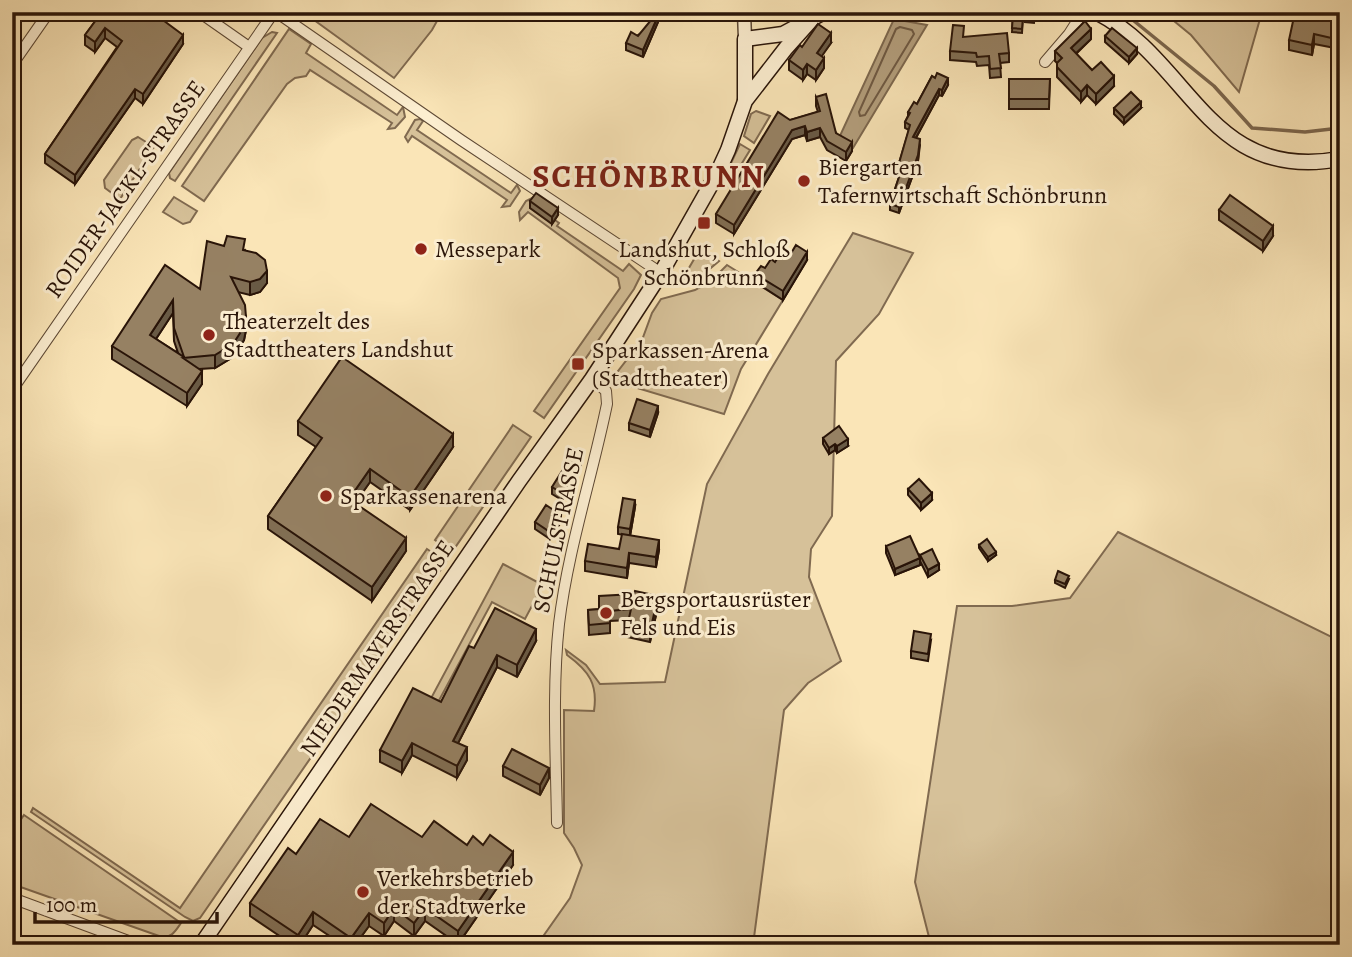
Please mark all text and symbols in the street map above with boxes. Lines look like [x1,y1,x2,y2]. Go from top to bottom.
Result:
street label: ROIDER-JACKL-STRASSE [38,74,212,304]
place label: Biergarten Tafernwirtschaft Schönbrunn [818,151,1107,211]
district label: SCHÖNBRUNN [532,154,766,198]
marker: Biergarten Tafernwirtschaft Schönbrunn [796,173,812,189]
marker: Landshut, Schloß Schönbrunn [696,215,712,231]
place label: Messepark [435,233,541,265]
place label: Landshut, Schloß Schönbrunn [618,233,790,293]
marker: Messepark [413,241,429,257]
place label: Theaterzelt des Stadttheaters Landshut [223,305,453,365]
marker: Theaterzelt des Stadttheaters Landshut [201,327,217,343]
place label: Sparkassen-Arena (Stadttheater) [592,334,770,394]
marker: Sparkassen-Arena (Stadttheater) [570,356,586,372]
street label: SCHULSTRASSE [525,444,591,616]
place label: Sparkassenarena [340,480,508,512]
marker: Sparkassenarena [318,488,334,504]
street label: NIEDERMAYERSTRASSE [292,533,462,763]
place label: Bergsportausrüster Fels und Eis [620,583,811,643]
marker: Bergsportausrüster Fels und Eis [598,605,614,621]
place label: Verkehrsbetrieb der Stadtwerke [376,862,533,922]
scale bar [35,880,217,924]
marker: Verkehrsbetrieb der Stadtwerke [355,884,371,900]
text: 100 m [46,891,97,919]

